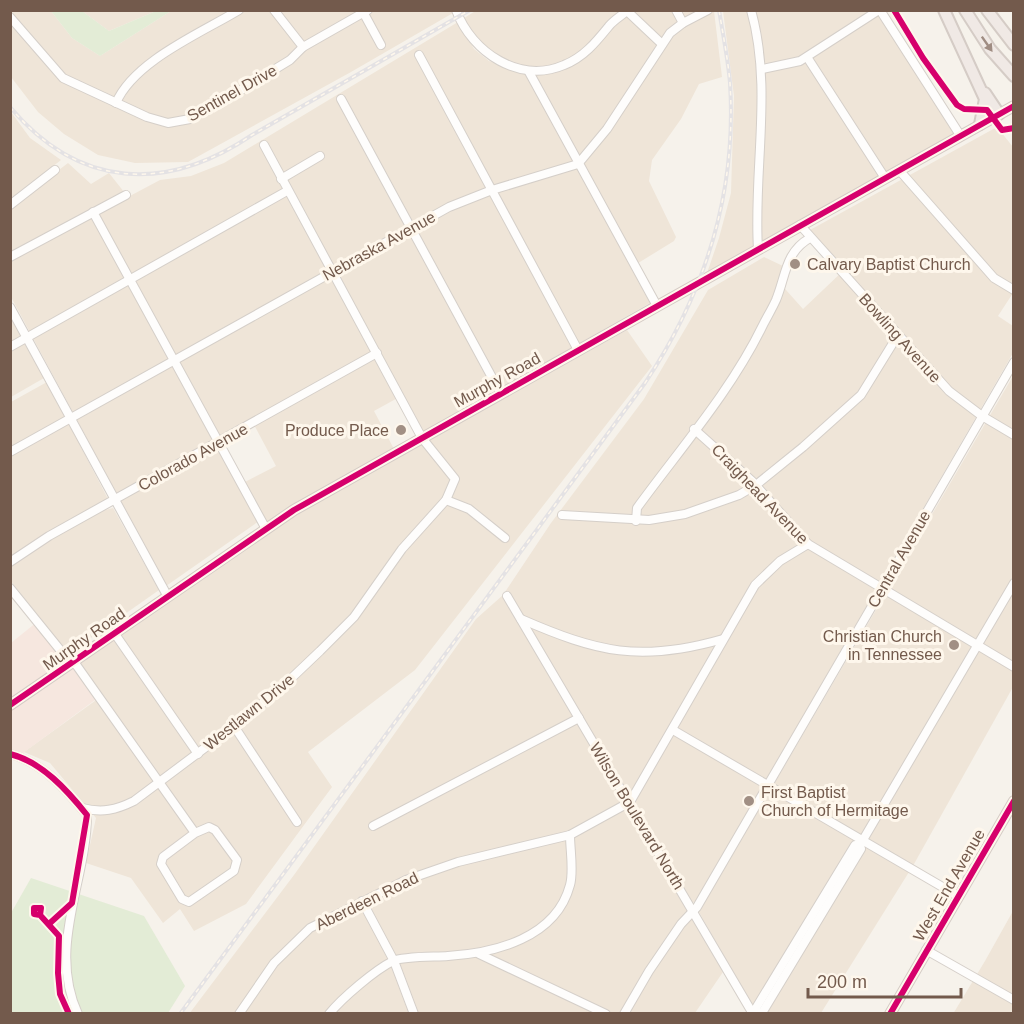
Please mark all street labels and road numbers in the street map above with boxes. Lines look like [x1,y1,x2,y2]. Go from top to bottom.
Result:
street label: Sentinel Drive [184,61,280,125]
street label: Nebraska Avenue [320,208,438,284]
street label: Bowling Avenue [856,290,944,386]
street label: Murphy Road [451,349,543,411]
street label: Colorado Avenue [135,420,251,494]
street label: Craighead Avenue [708,441,812,547]
street label: Central Avenue [864,507,934,611]
street label: Murphy Road [40,604,128,674]
street label: Westlawn Drive [201,670,297,753]
street label: Wilson Boulevard North [586,740,688,892]
street label: West End Avenue [910,826,988,944]
street label: Aberdeen Road [313,869,421,933]

